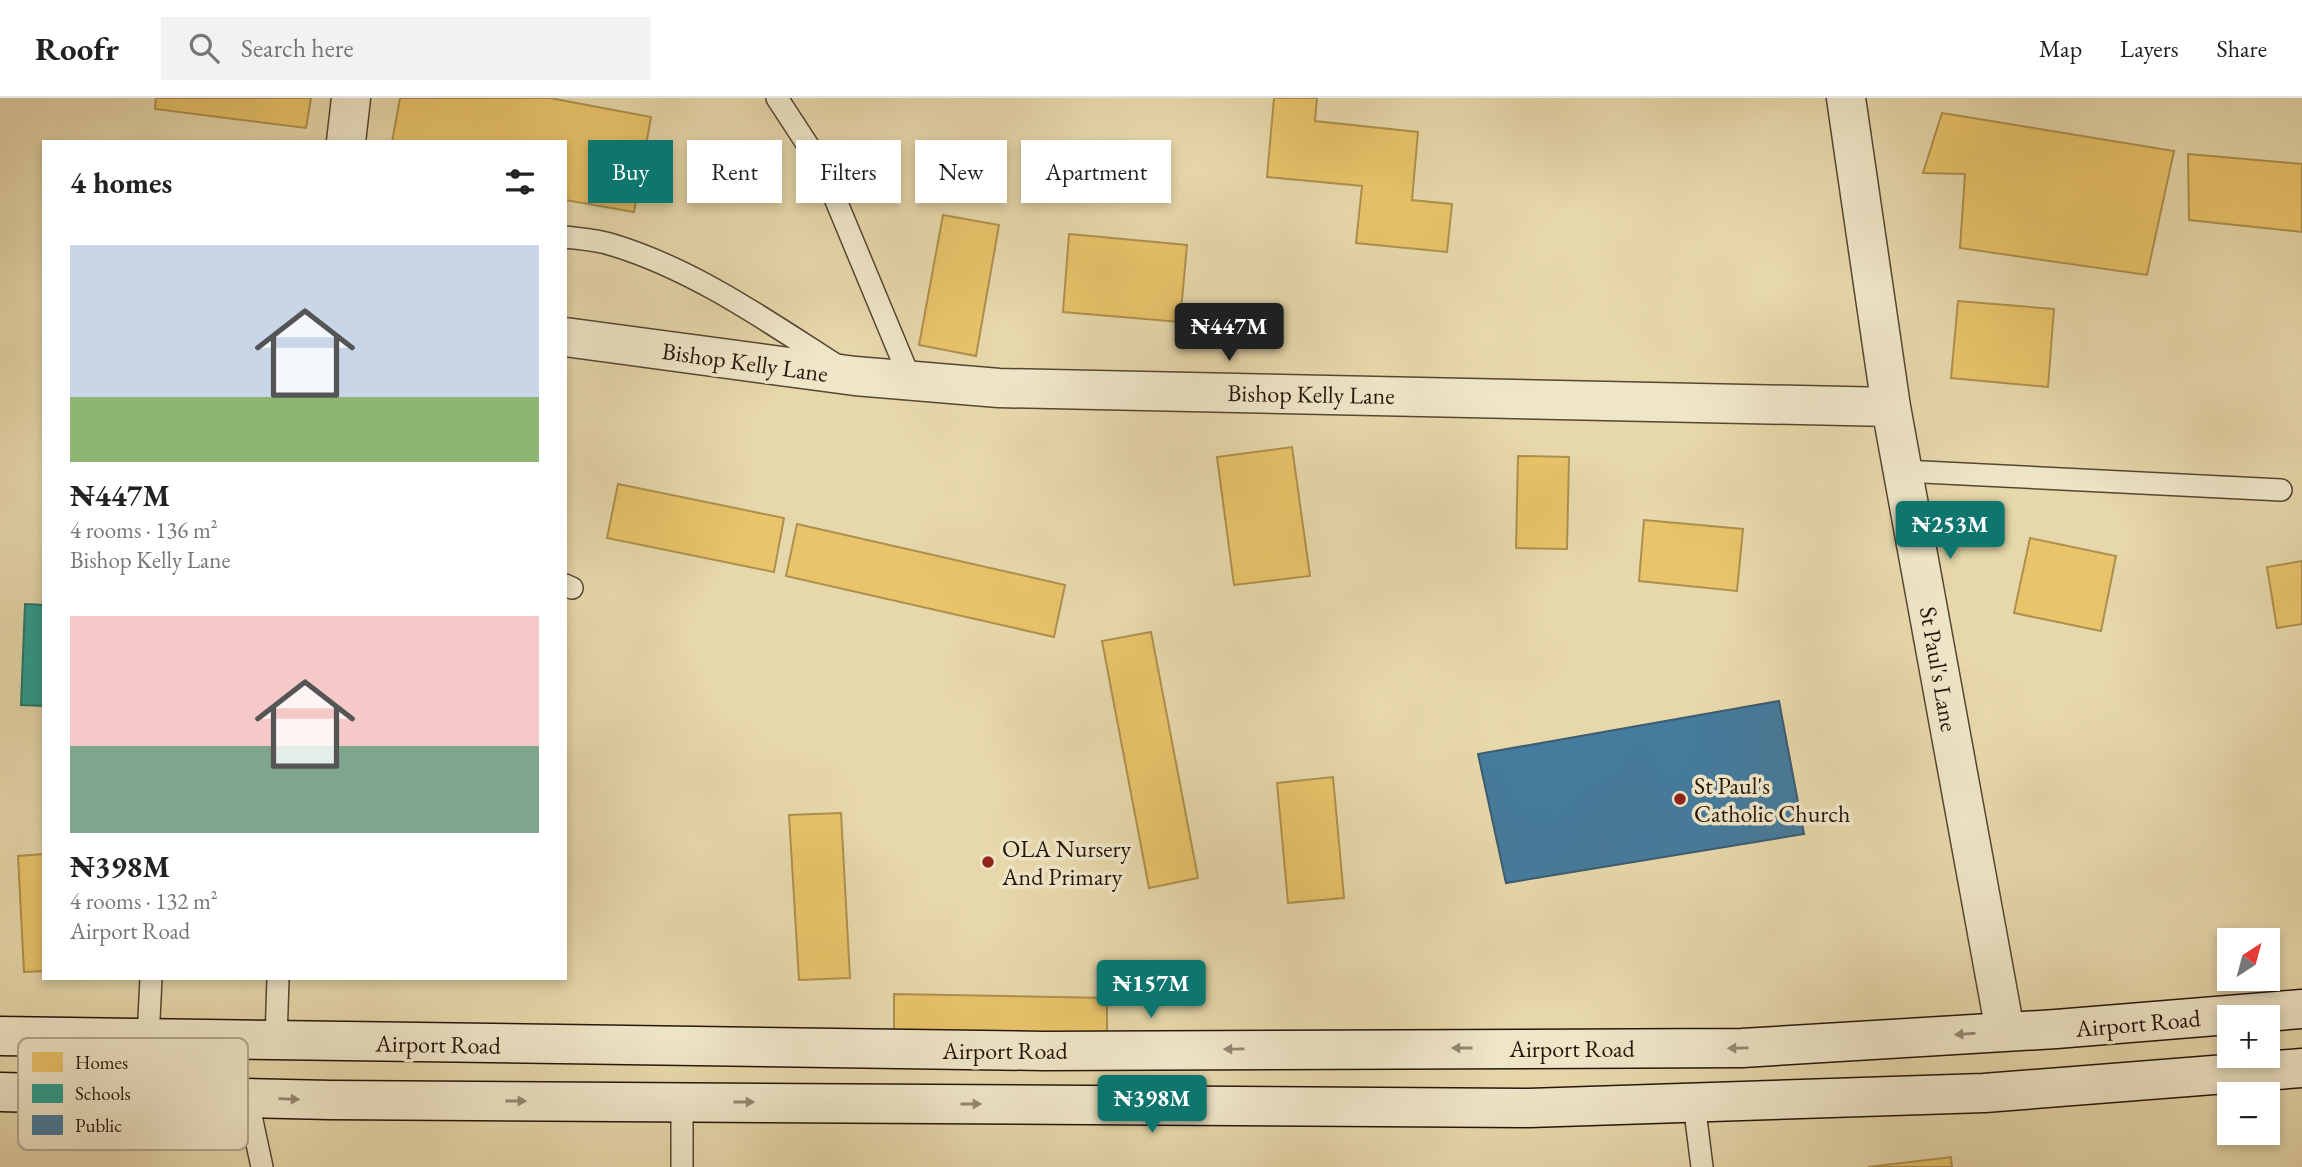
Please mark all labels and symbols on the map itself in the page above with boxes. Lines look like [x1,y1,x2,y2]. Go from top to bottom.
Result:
pin: ₦447M [1180,303,1278,363]
street label: Bishop Kelly Lane [660,335,830,389]
street label: Bishop Kelly Lane [1227,377,1395,411]
pin: ₦253M [1901,502,1999,561]
street label: St Paul's Lane [1913,604,1965,734]
place label: St Paul's Catholic Church [1694,770,1850,829]
marker: St Paul's Catholic Church [1672,791,1688,807]
place label: OLA Nursery And Primary [1001,833,1132,892]
marker: OLA Nursery And Primary [980,854,996,870]
north arrow [2217,928,2280,990]
pin: ₦157M [1102,960,1200,1020]
street label: Airport Road [2073,1002,2203,1044]
street label: Airport Road [374,1027,502,1061]
one-way arrow [1954,1029,1976,1040]
street label: Airport Road [1508,1033,1636,1064]
street label: Airport Road [941,1035,1069,1066]
legend [18,1038,248,1150]
one-way arrow [1450,1042,1472,1054]
one-way arrow [1727,1042,1749,1054]
one-way arrow [1223,1043,1245,1055]
text: Homes [75,1050,128,1075]
pin: ₦398M [1103,1076,1201,1135]
text: Schools [75,1081,131,1106]
one-way arrow [278,1093,300,1104]
one-way arrow [505,1095,527,1107]
one-way arrow [733,1096,755,1108]
one-way arrow [960,1098,982,1110]
text: Public [75,1113,122,1138]

